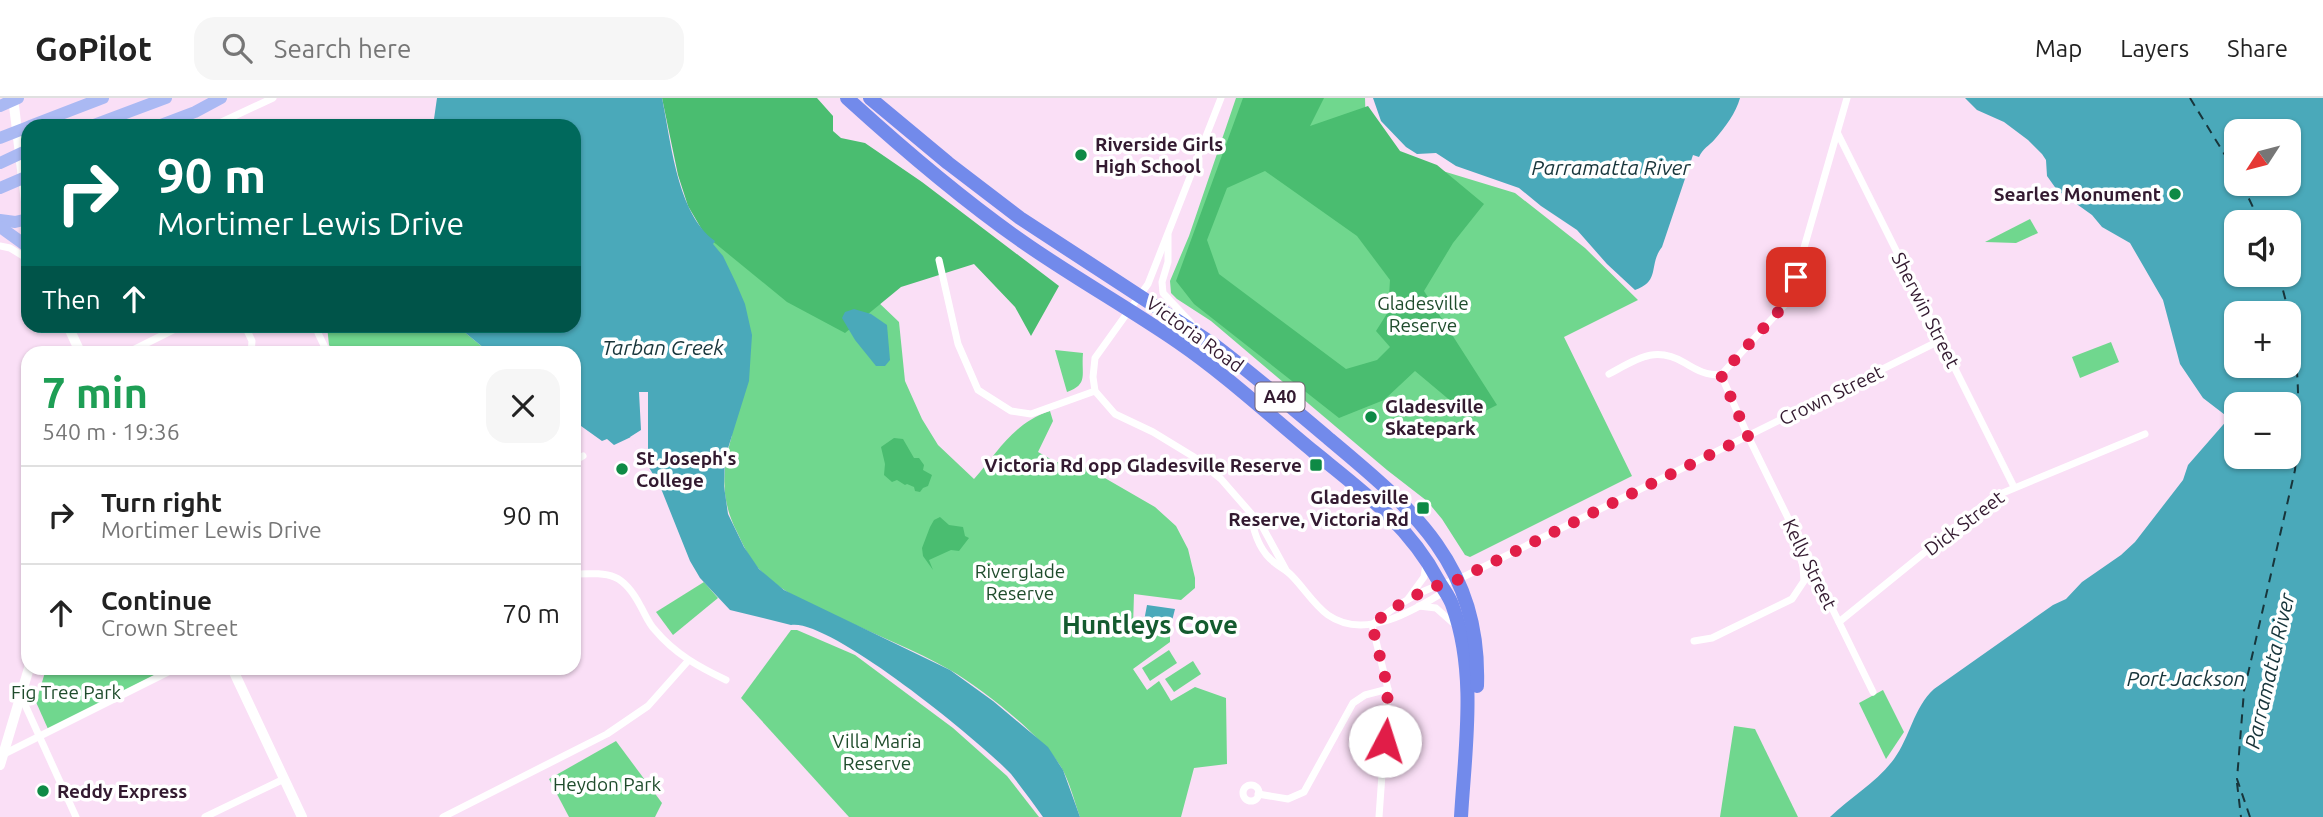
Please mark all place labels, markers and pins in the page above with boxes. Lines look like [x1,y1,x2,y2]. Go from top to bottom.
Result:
place label: Riverside Girls High School [1095,133,1223,177]
marker: Riverside Girls High School [1073,147,1089,163]
place label: Searles Monument [1994,183,2161,205]
marker: Searles Monument [2167,186,2183,202]
pin [1766,247,1826,307]
place label: Gladesville Skatepark [1385,395,1484,439]
marker: Gladesville Skatepark [1363,409,1379,425]
place label: St Joseph's College [636,447,736,491]
place label: Victoria Rd opp Gladesville Reserve [984,454,1302,476]
marker: Victoria Rd opp Gladesville Reserve [1308,457,1324,473]
marker: St Joseph's College [614,461,630,477]
place label: Gladesville Reserve, Victoria Rd [1228,486,1409,530]
marker: Gladesville Reserve, Victoria Rd [1415,500,1431,516]
place label: Reddy Express [57,780,187,802]
marker: Reddy Express [35,783,51,799]

